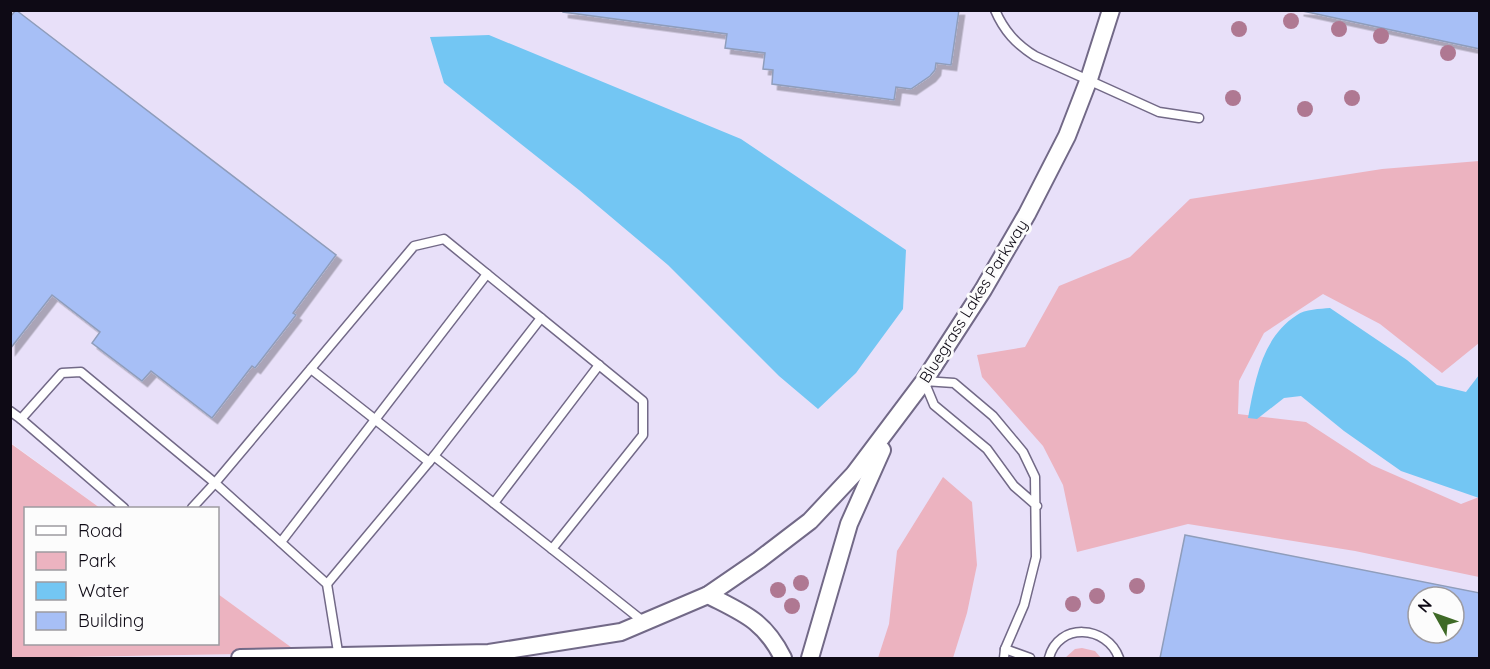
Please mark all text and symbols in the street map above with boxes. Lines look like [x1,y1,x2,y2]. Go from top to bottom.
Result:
street label: Bluegrass Lakes Parkway [914,216,1032,386]
legend [24,507,219,645]
text: Road [78,519,123,542]
text: Park [78,549,116,572]
text: Water [78,579,129,602]
north arrow [1406,585,1466,645]
text: N [1413,594,1436,616]
text: Building [78,609,144,632]

